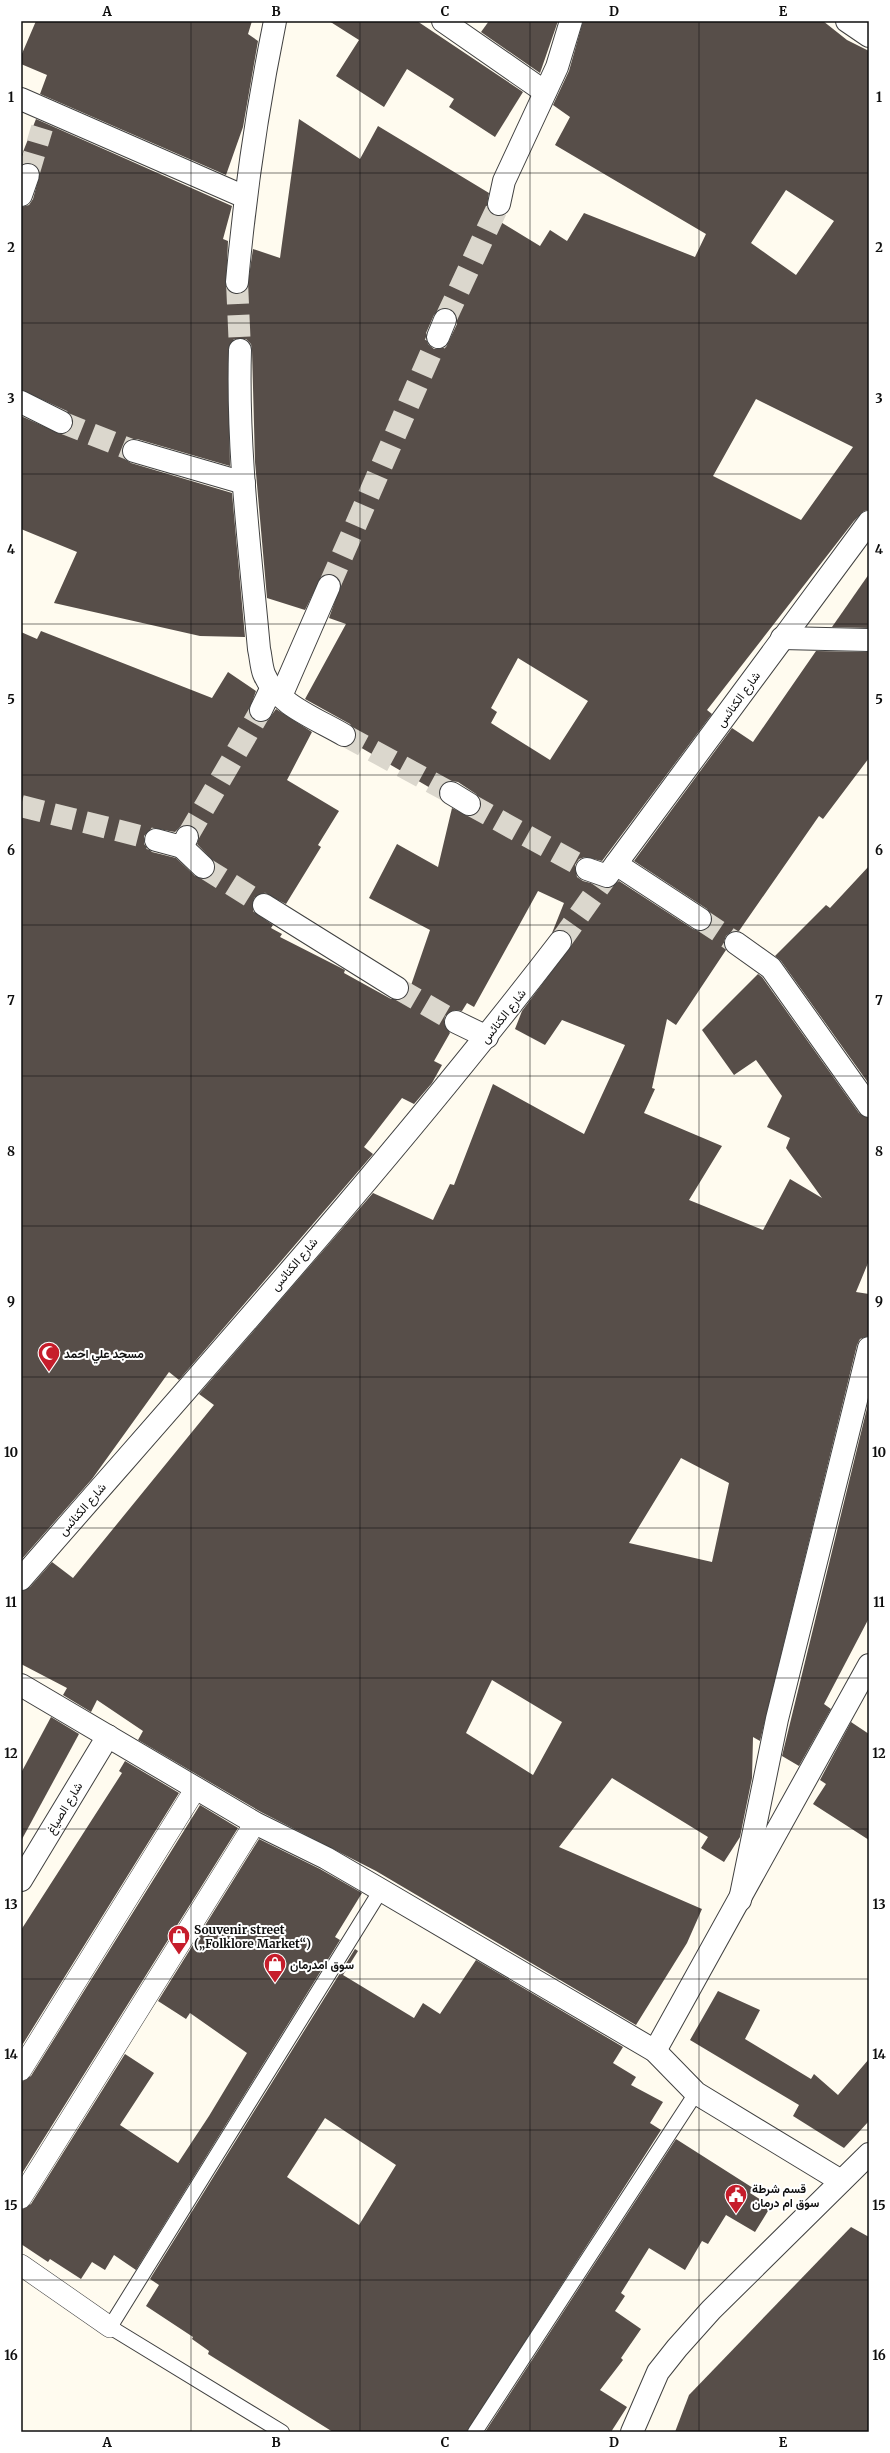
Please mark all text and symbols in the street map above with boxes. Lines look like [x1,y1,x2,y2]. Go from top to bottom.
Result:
text: A [101,3,112,20]
text: B [271,3,281,20]
text: C [441,3,450,20]
text: D [609,3,619,20]
text: E [779,3,788,20]
text: 1 [8,89,14,106]
text: 1 [876,89,882,106]
text: 2 [7,239,15,256]
text: 2 [875,239,883,256]
text: 3 [7,390,15,407]
text: 3 [875,390,883,407]
text: 4 [7,541,16,558]
text: 4 [875,541,884,558]
street label: شارع الكنائس [713,668,765,731]
text: 5 [7,691,15,708]
text: 5 [875,691,883,708]
text: 6 [7,842,15,859]
text: 6 [875,842,883,859]
street label: شارع الكنائس [477,986,531,1047]
text: 7 [7,992,15,1009]
text: 7 [875,992,883,1009]
text: 8 [7,1143,15,1160]
text: 8 [875,1143,883,1160]
street label: شارع الكنائس [267,1234,322,1295]
text: 9 [7,1293,15,1310]
text: 9 [875,1293,883,1310]
mosque icon: مسجد علي احمد [36,1340,62,1373]
place label: مسجد علي احمد [64,1346,144,1364]
text: 10 [4,1444,18,1461]
text: 10 [872,1444,886,1461]
street label: شارع الكنائس [55,1480,111,1540]
text: 11 [5,1594,17,1611]
text: 11 [873,1594,885,1611]
text: 12 [4,1745,18,1762]
text: 12 [872,1745,886,1762]
street label: شارع الصياغ [43,1779,87,1838]
text: 13 [4,1896,18,1913]
text: 13 [872,1896,886,1913]
place label: Souvenir street („Folklore Market“) [194,1922,311,1951]
shop icon: Souvenir street („Folklore Market“) [166,1923,192,1956]
shop icon: سوق امدرمان [262,1951,288,1984]
place label: سوق امدرمان [290,1957,355,1973]
text: 14 [4,2046,19,2063]
text: 14 [872,2046,887,2063]
place label: قسم شرطة سوق ام درمان [752,2181,820,2211]
public building icon: قسم شرطة سوق ام درمان [723,2182,749,2215]
text: 15 [4,2197,18,2214]
text: 15 [872,2197,886,2214]
text: 16 [4,2347,18,2364]
text: 16 [872,2347,886,2364]
text: A [101,2434,112,2451]
text: B [271,2434,281,2451]
text: C [441,2434,450,2451]
text: D [609,2434,619,2451]
text: E [779,2434,788,2451]

